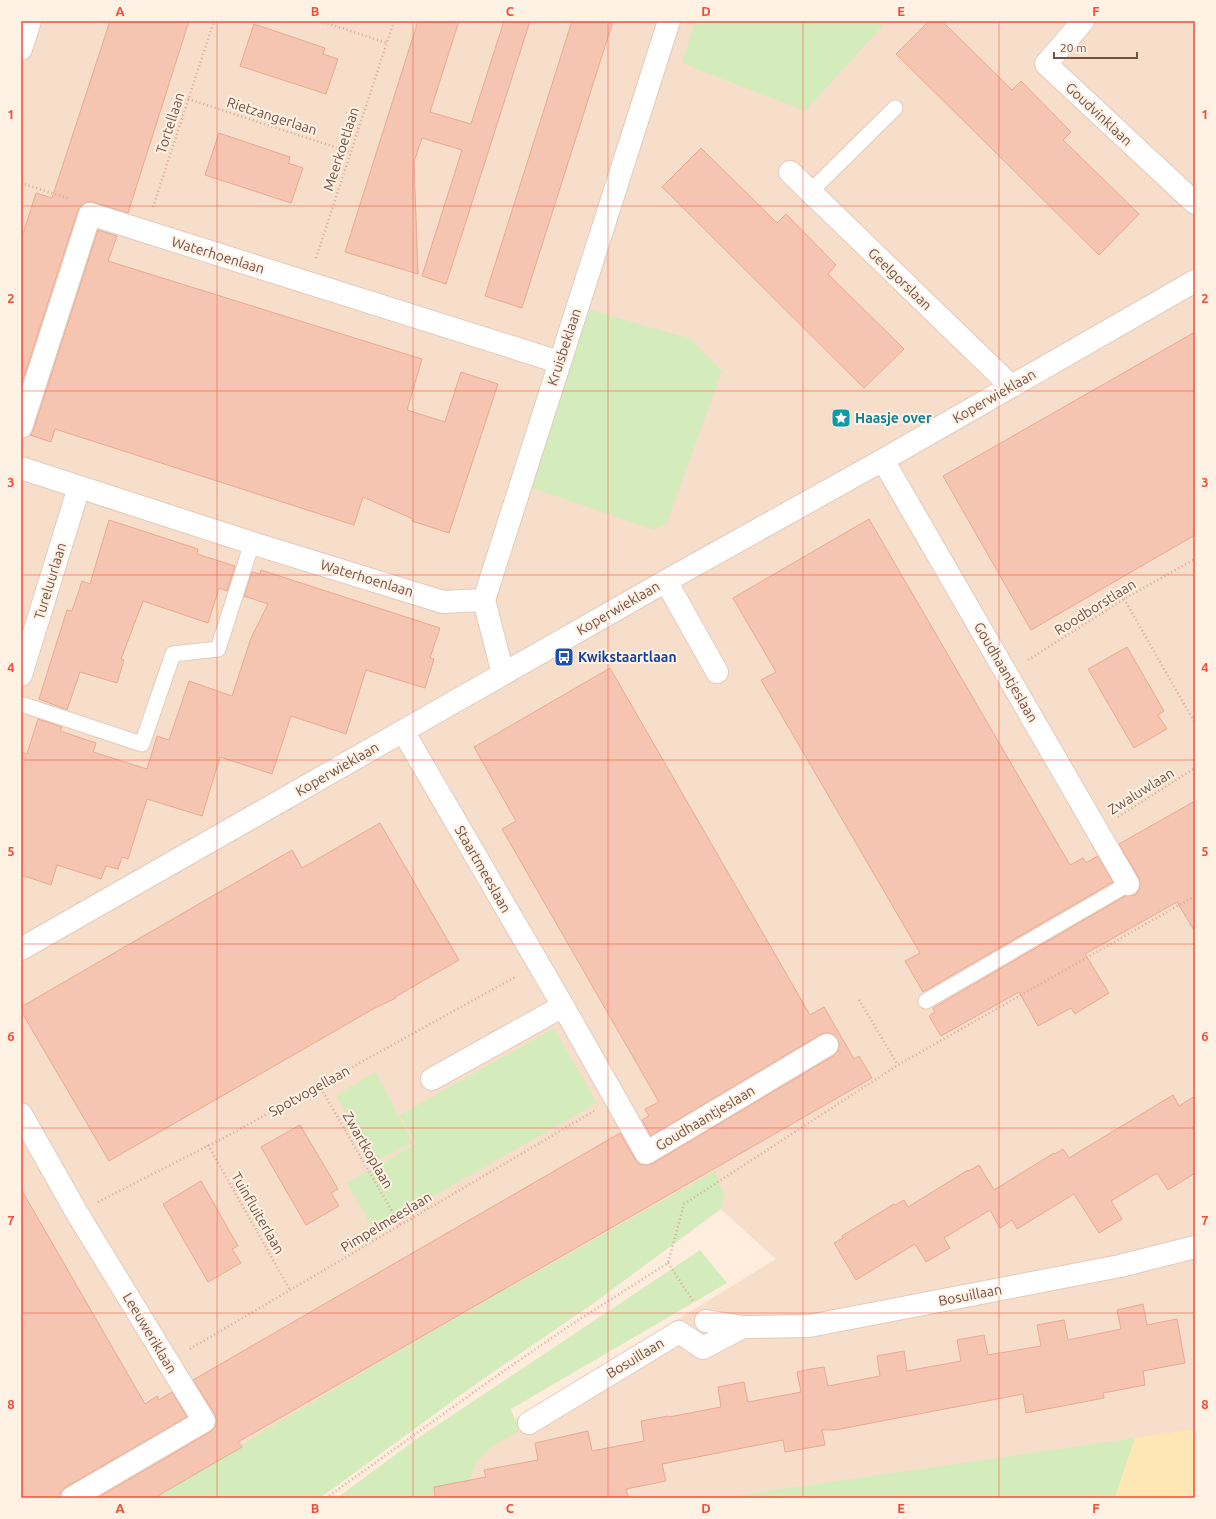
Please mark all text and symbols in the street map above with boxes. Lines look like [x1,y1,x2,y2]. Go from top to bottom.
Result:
text: A [115,4,125,18]
text: B [311,4,320,18]
text: C [506,4,515,18]
text: D [701,4,711,18]
text: E [897,4,905,18]
text: F [1092,4,1100,18]
scale bar [1054,34,1137,60]
text: 20 m [1060,41,1087,54]
street label: Goudvinklaan [1062,79,1136,149]
street label: Tortellaan [153,90,187,156]
street label: Rietzangerlaan [225,94,319,138]
street label: Meerkoetlaan [320,105,362,193]
text: 1 [7,107,15,121]
text: 1 [1201,107,1209,121]
street label: Waterhoenlaan [170,233,266,277]
street label: Geelgorslaan [865,245,935,313]
text: 2 [7,291,15,305]
text: 2 [1201,291,1209,305]
street label: Kruisbeklaan [544,306,584,388]
street label: Koperwieklaan [950,366,1038,426]
place icon: Haasje over [830,407,852,429]
place label: Haasje over [855,410,932,426]
text: 3 [7,475,15,489]
text: 3 [1201,475,1209,489]
street label: Tureluurlaan [31,541,69,621]
street label: Waterhoenlaan [319,556,415,600]
street label: Roodborstlaan [1051,576,1139,638]
street label: Koperwieklaan [574,578,662,638]
street label: Goudhaantjeslaan [971,619,1041,725]
bus stop icon: Kwikstaartlaan [553,646,575,668]
place label: Kwikstaartlaan [578,649,677,665]
text: 4 [7,660,15,674]
text: 4 [1201,660,1209,674]
street label: Koperwieklaan [293,739,381,799]
street label: Zwaluwlaan [1105,765,1177,817]
street label: Staartmeeslaan [452,823,514,915]
text: 5 [7,844,15,858]
text: 5 [1201,844,1209,858]
text: 6 [7,1029,15,1043]
text: 6 [1201,1029,1209,1043]
street label: Spotvogellaan [266,1062,352,1120]
street label: Goudhaantjeslaan [653,1082,757,1154]
street label: Zwartkoplaan [340,1109,396,1191]
street label: Tuinfluiterlaan [228,1169,288,1257]
street label: Pimpelmeeslaan [338,1189,434,1255]
text: 7 [7,1213,15,1227]
text: 7 [1201,1213,1209,1227]
street label: Bosuillaan [937,1281,1003,1309]
street label: Leeuweriklaan [120,1290,180,1376]
street label: Bosuillaan [603,1335,667,1381]
text: 8 [7,1397,15,1411]
text: 8 [1201,1397,1209,1411]
text: A [115,1501,125,1515]
text: B [311,1501,320,1515]
text: C [506,1501,515,1515]
text: D [701,1501,711,1515]
text: E [897,1501,905,1515]
text: F [1092,1501,1100,1515]

